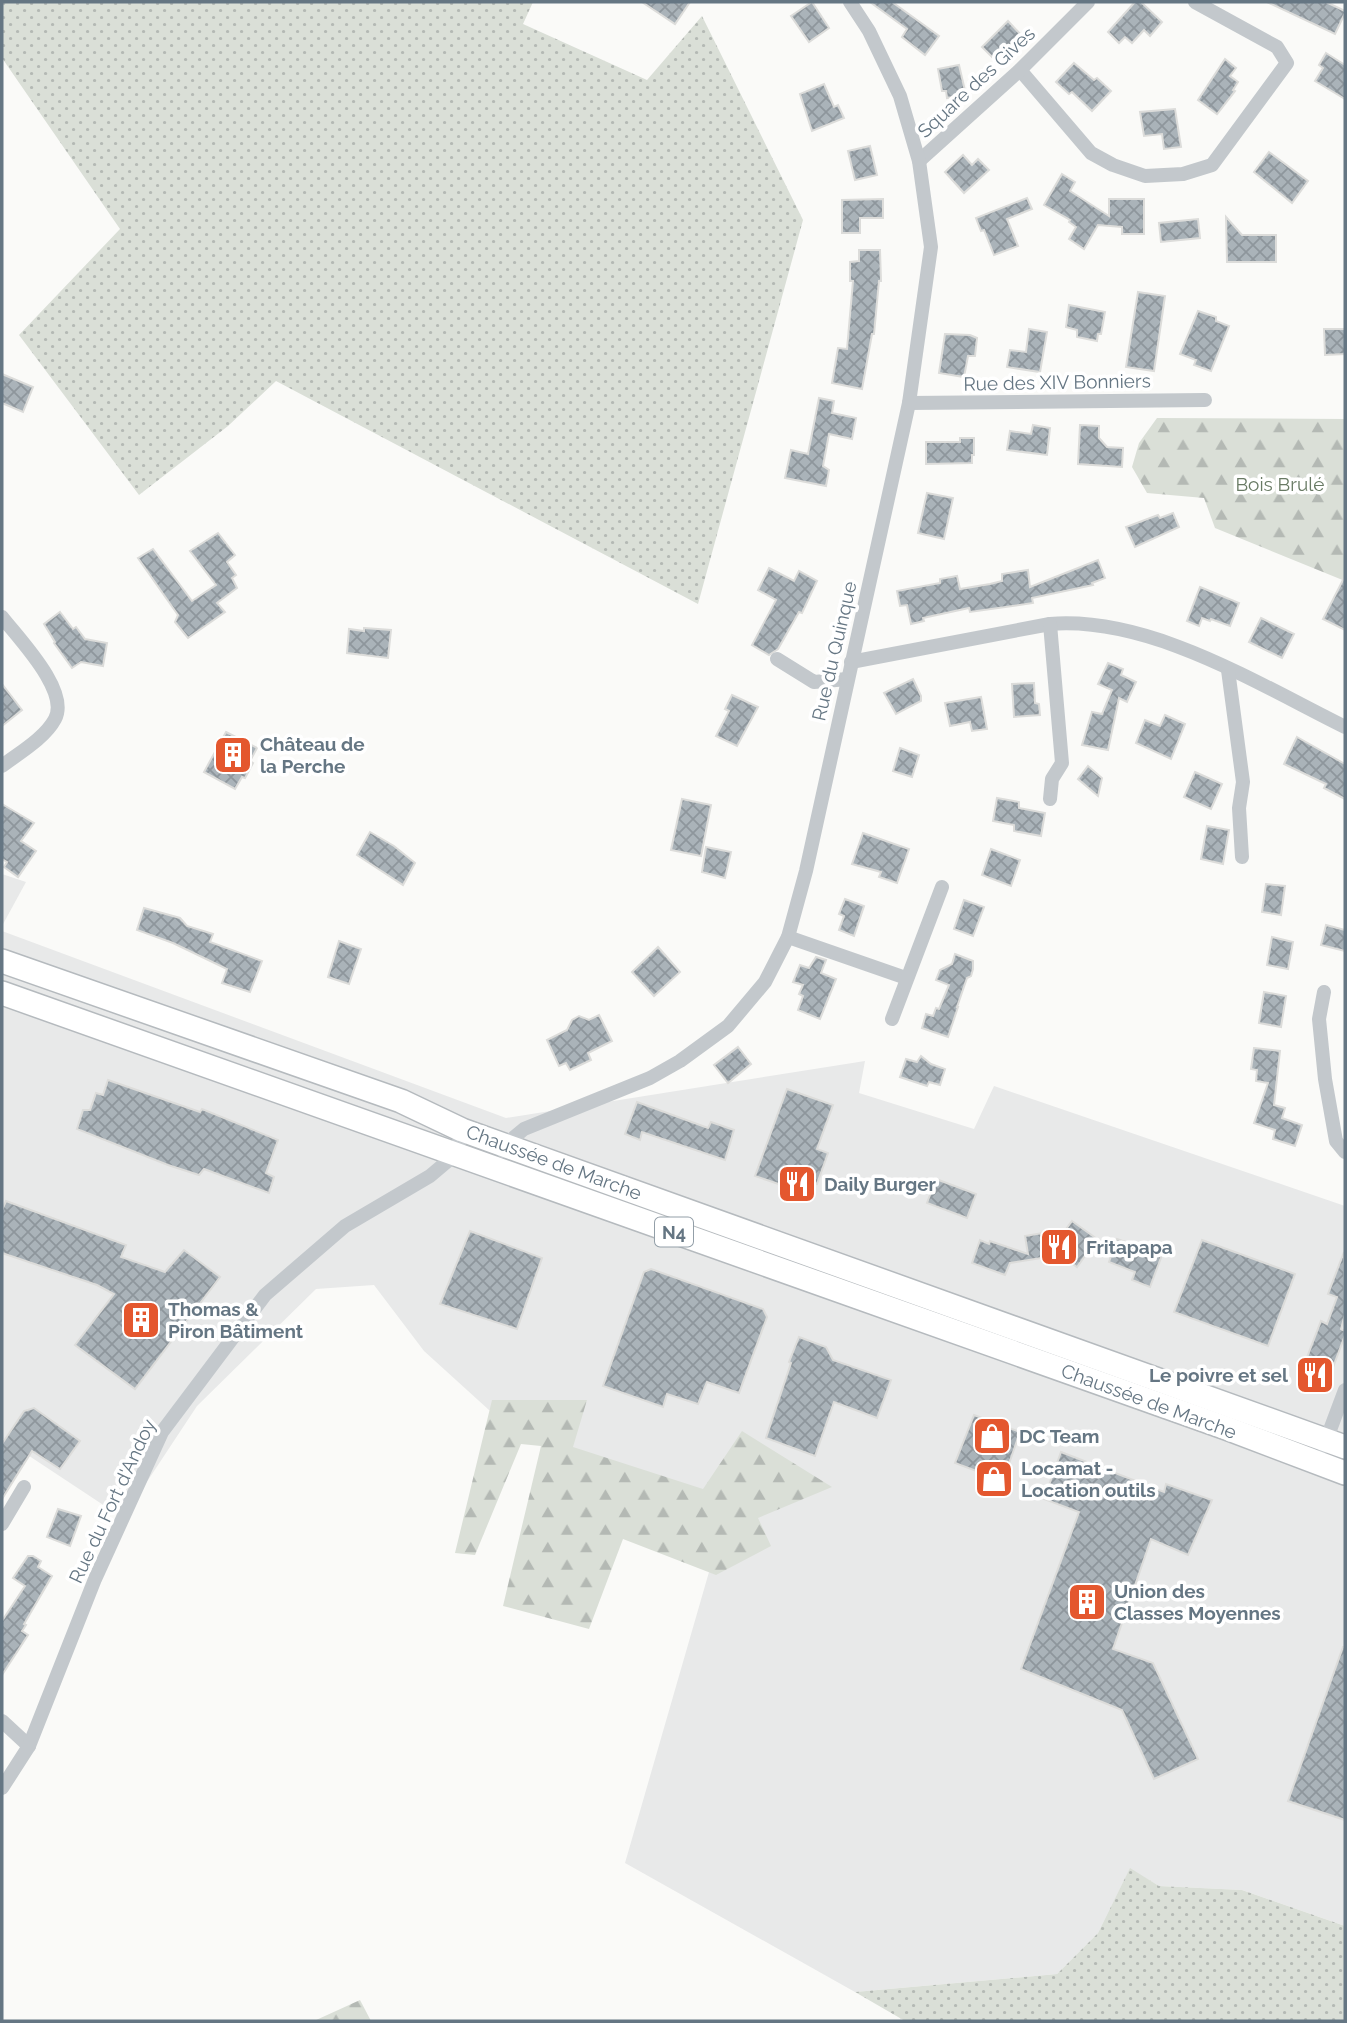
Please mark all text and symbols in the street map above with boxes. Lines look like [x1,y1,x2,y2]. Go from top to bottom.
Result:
street label: Square des Gives [913,22,1039,142]
street label: Rue des XIV Bonniers [963,369,1151,395]
park label: Bois Brulé [1235,473,1325,495]
street label: Rue du Quinque [807,579,861,723]
place label: Château de la Perche [260,733,365,777]
building icon: Château de la Perche [212,734,254,776]
street label: Chaussée de Marche [463,1120,645,1204]
restaurant icon: Daily Burger [776,1163,818,1205]
place label: Daily Burger [824,1173,937,1195]
road number: N4 [655,1218,693,1246]
restaurant icon: Fritapapa [1038,1226,1080,1268]
place label: Fritapapa [1086,1236,1173,1258]
place label: Thomas & Piron Bâtiment [168,1298,304,1342]
building icon: Thomas & Piron Bâtiment [120,1299,162,1341]
restaurant icon: Le poivre et sel [1294,1354,1336,1396]
street label: Chaussée de Marche [1058,1359,1240,1443]
place label: Le poivre et sel [1149,1364,1289,1386]
street label: Rue du Fort d'Andoy [64,1415,160,1587]
shop icon: DC Team [971,1415,1013,1457]
place label: DC Team [1019,1425,1100,1447]
place label: Locamat - Location outils [1021,1457,1156,1501]
shop icon: Locamat - Location outils [973,1458,1015,1500]
place label: Union des Classes Moyennes [1114,1580,1281,1624]
building icon: Union des Classes Moyennes [1066,1581,1108,1623]

